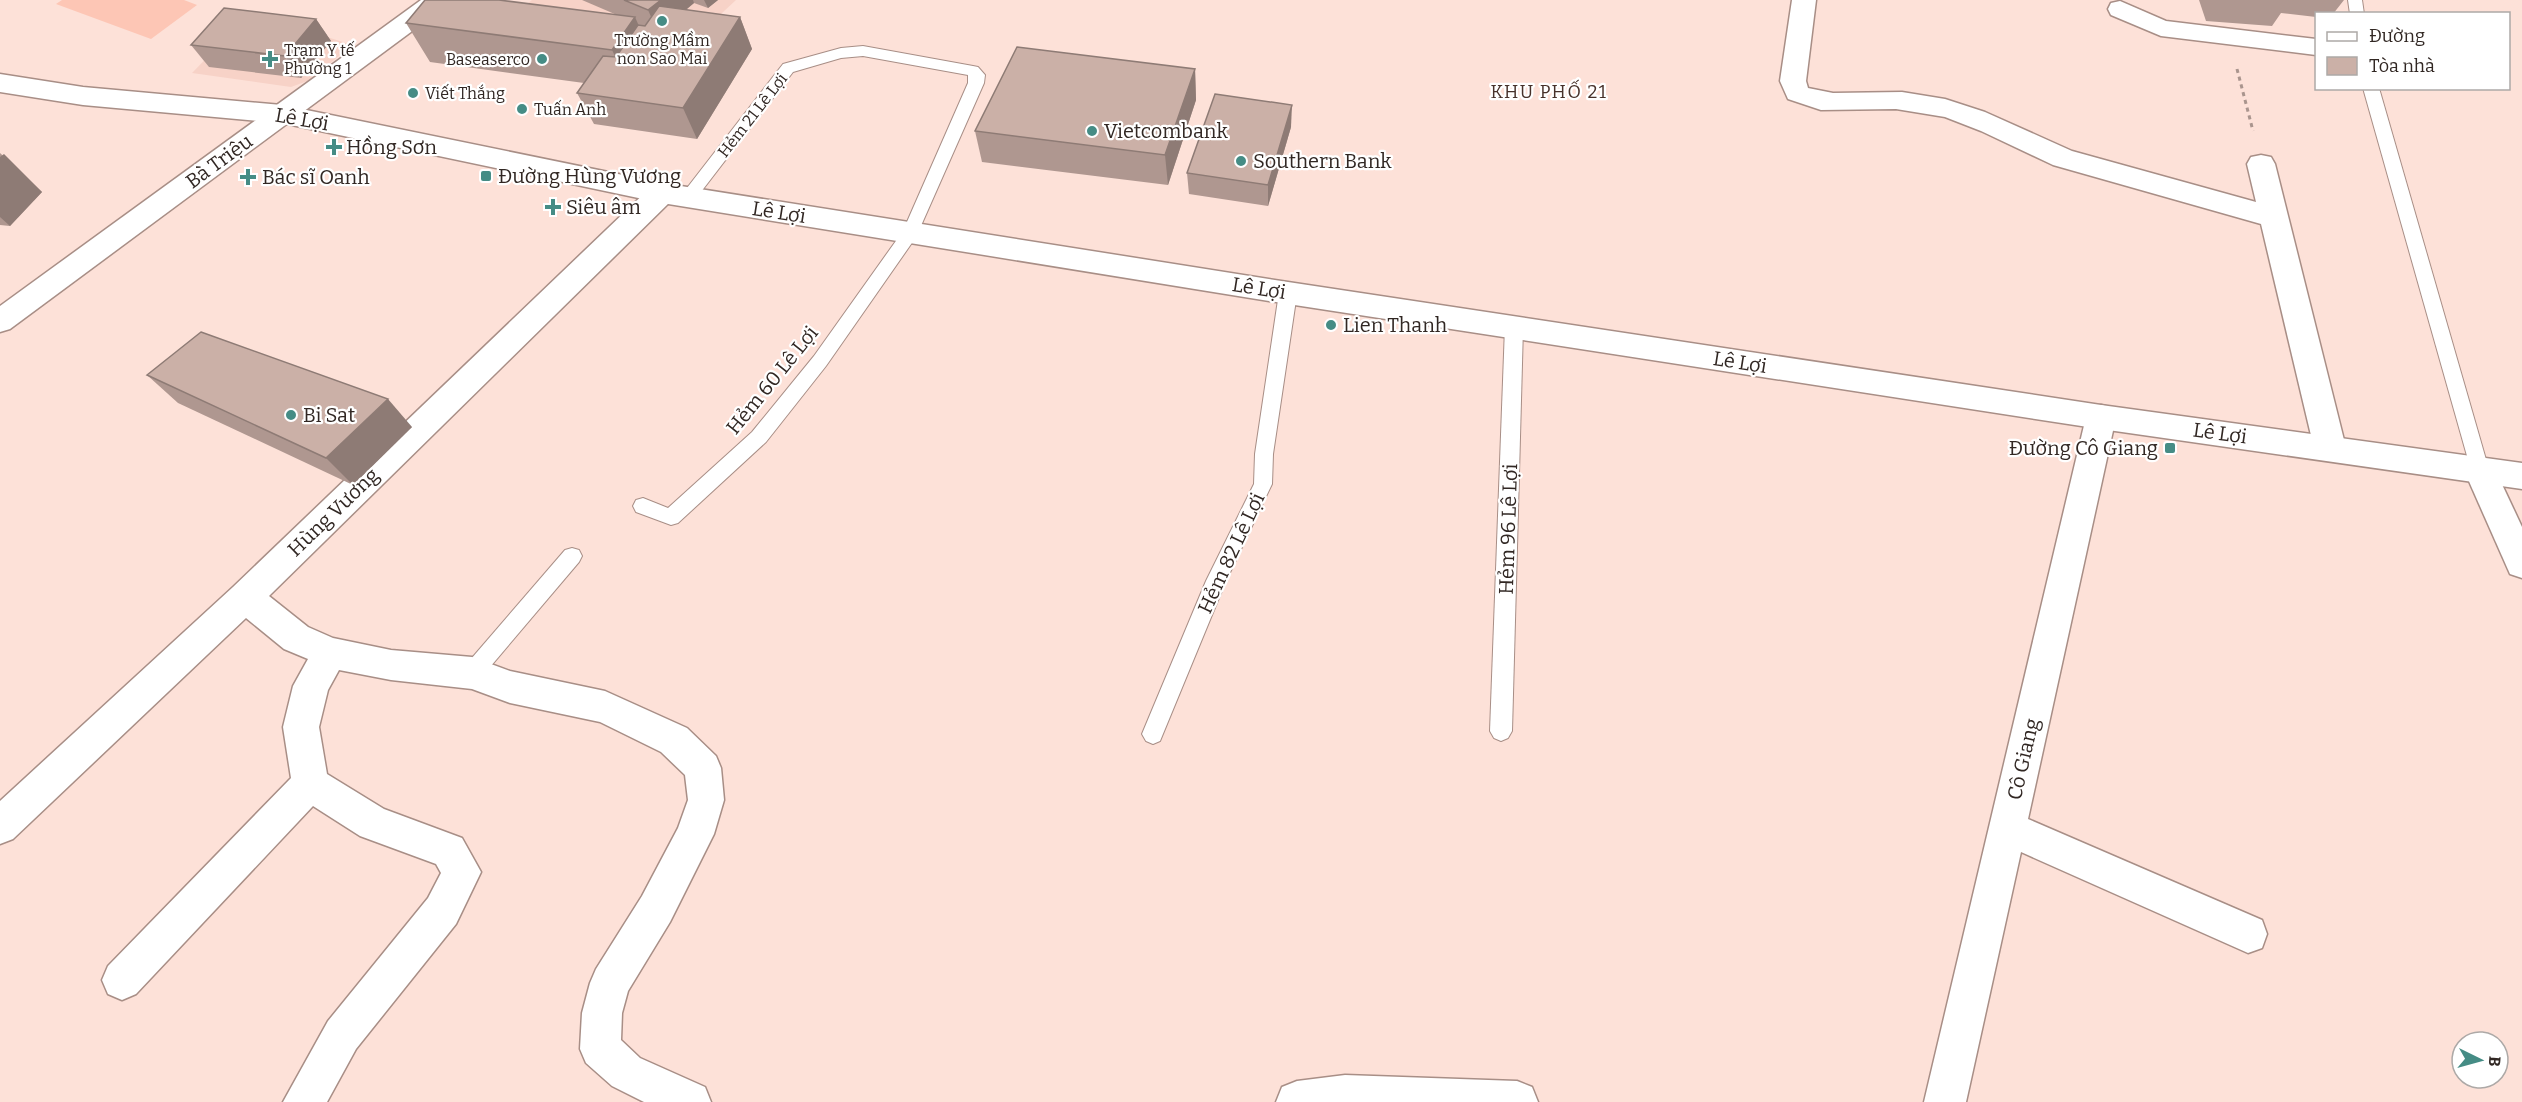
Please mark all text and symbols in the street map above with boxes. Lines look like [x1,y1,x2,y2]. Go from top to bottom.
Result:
legend [2315,12,2510,90]
marker: Trường Mầm non Sao Mai [655,14,669,28]
text: Đường [2369,25,2425,47]
place label: Trường Mầm non Sao Mai [614,30,710,68]
place label: Trạm Y tế Phường 1 [284,40,355,78]
marker: Trạm Y tế Phường 1 [261,50,279,68]
place label: Baseaserco [446,50,530,69]
marker: Baseaserco [535,52,549,66]
text: Tòa nhà [2369,55,2435,77]
street label: Hẻm 21 Lê Lợi [714,69,791,161]
district label: KHU PHỐ 21 [1490,79,1608,103]
place label: Viết Thắng [425,83,505,103]
marker: Viết Thắng [406,86,420,100]
place label: Tuấn Anh [534,99,606,119]
street label: Lê Lợi [273,102,331,136]
marker: Tuấn Anh [515,102,529,116]
place label: Vietcombank [1104,119,1228,143]
marker: Vietcombank [1085,124,1099,138]
street label: Bà Triệu [181,129,257,193]
place label: Hồng Sơn [346,135,437,159]
marker: Hồng Sơn [327,140,341,154]
place label: Southern Bank [1253,149,1392,173]
marker: Southern Bank [1234,154,1248,168]
place label: Đường Hùng Vương [498,164,681,188]
place label: Bác sĩ Oanh [262,165,370,189]
marker: Bác sĩ Oanh [239,168,257,186]
marker: Đường Hùng Vương [479,169,493,183]
place label: Siêu âm [566,195,641,219]
street label: Lê Lợi [750,196,808,228]
marker: Siêu âm [544,198,562,216]
street label: Lê Lợi [1230,272,1288,304]
place label: Lien Thanh [1343,313,1448,337]
marker: Lien Thanh [1324,318,1338,332]
street label: Hẻm 60 Lê Lợi [721,321,823,439]
street label: Lê Lợi [1711,346,1769,378]
place label: Bi Sat [303,403,355,427]
marker: Bi Sat [284,408,298,422]
street label: Lê Lợi [2192,417,2248,449]
place label: Đường Cô Giang [2009,436,2158,460]
marker: Đường Cô Giang [2163,441,2177,455]
street label: Hùng Vương [283,463,383,561]
street label: Hẻm 96 Lê Lợi [1494,463,1522,595]
street label: Hẻm 82 Lê Lợi [1193,489,1269,617]
street label: Cô Giang [2002,716,2044,802]
north arrow [2450,1030,2510,1090]
text: B [2485,1055,2504,1067]

